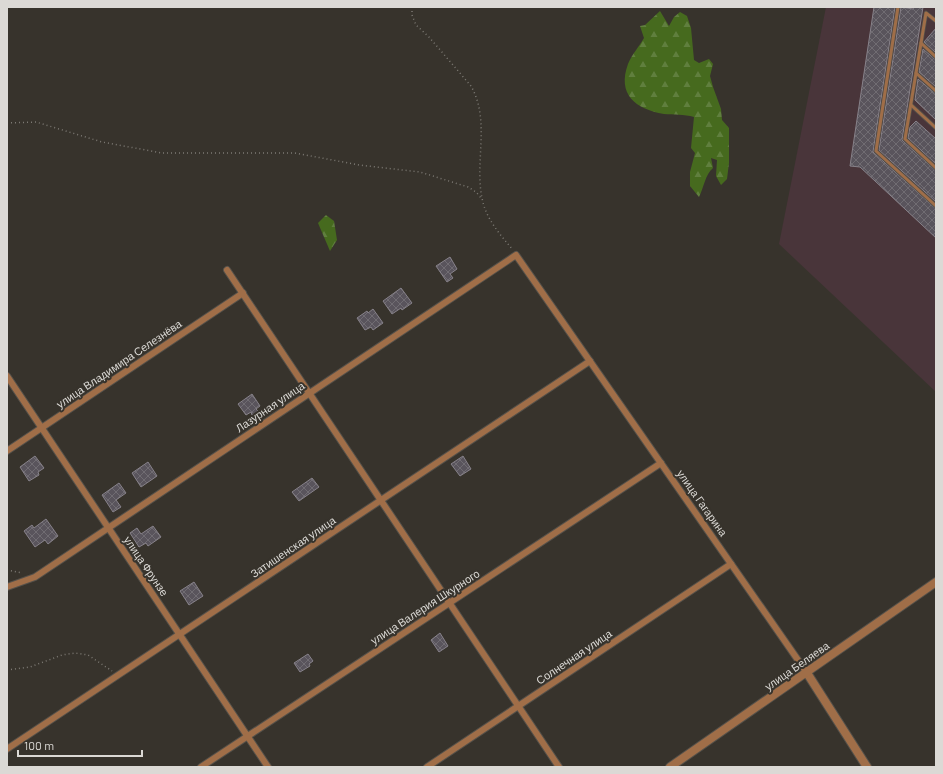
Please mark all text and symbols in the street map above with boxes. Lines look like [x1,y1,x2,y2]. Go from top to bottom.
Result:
street label: улица Владимира Селезнёва [54,316,184,410]
street label: Лазурная улица [233,378,307,434]
street label: улица Гагарина [675,467,731,539]
street label: Затишенская улица [248,513,338,580]
street label: улица Фрунзе [122,533,171,598]
street label: улица Валерия Шкурного [368,566,482,647]
street label: Солнечная улица [533,626,615,687]
street label: улица Беляева [762,638,832,693]
scale bar [18,732,142,758]
text: 100 m [24,738,54,752]

